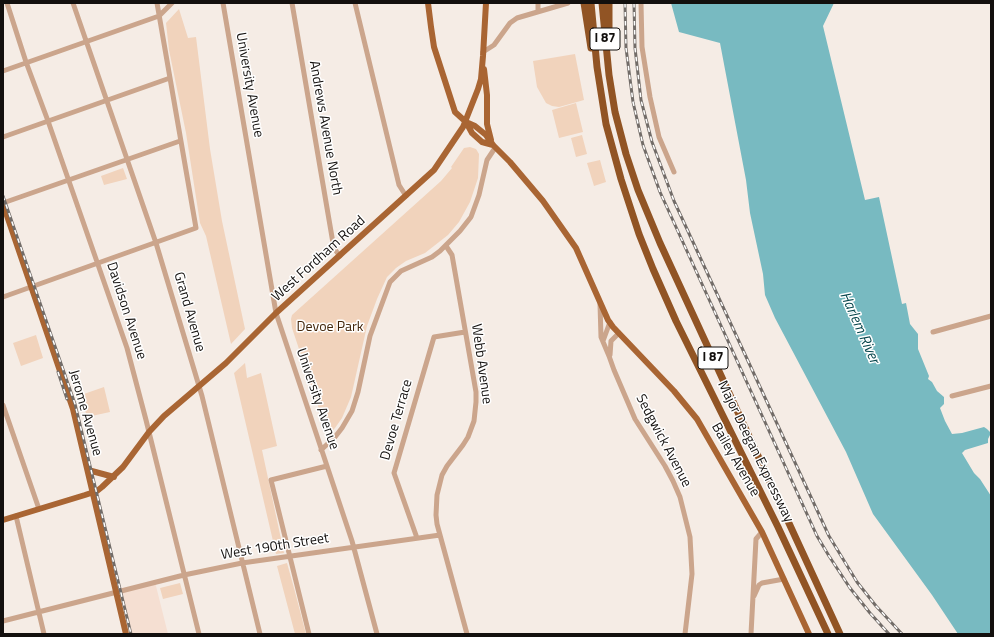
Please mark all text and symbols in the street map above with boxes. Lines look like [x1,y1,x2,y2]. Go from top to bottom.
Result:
road number: I 87 [590,28,620,50]
street label: University Avenue [232,31,266,139]
street label: Andrews Avenue North [305,60,345,196]
street label: West Fordham Road [269,213,369,305]
street label: Davidson Avenue [102,260,150,362]
street label: Grand Avenue [170,270,208,354]
water label: Harlem River [835,289,883,367]
park label: Devoe Park [297,320,363,336]
street label: Webb Avenue [467,323,495,405]
street label: University Avenue [292,346,342,452]
road number: I 87 [698,347,728,369]
street label: Jerome Avenue [65,368,105,458]
street label: Devoe Terrace [377,378,417,462]
street label: Major Deegan Expressway [713,378,797,526]
street label: Sedgwick Avenue [631,392,695,490]
street label: Bailey Avenue [707,420,763,500]
street label: West 190th Street [220,530,330,564]

